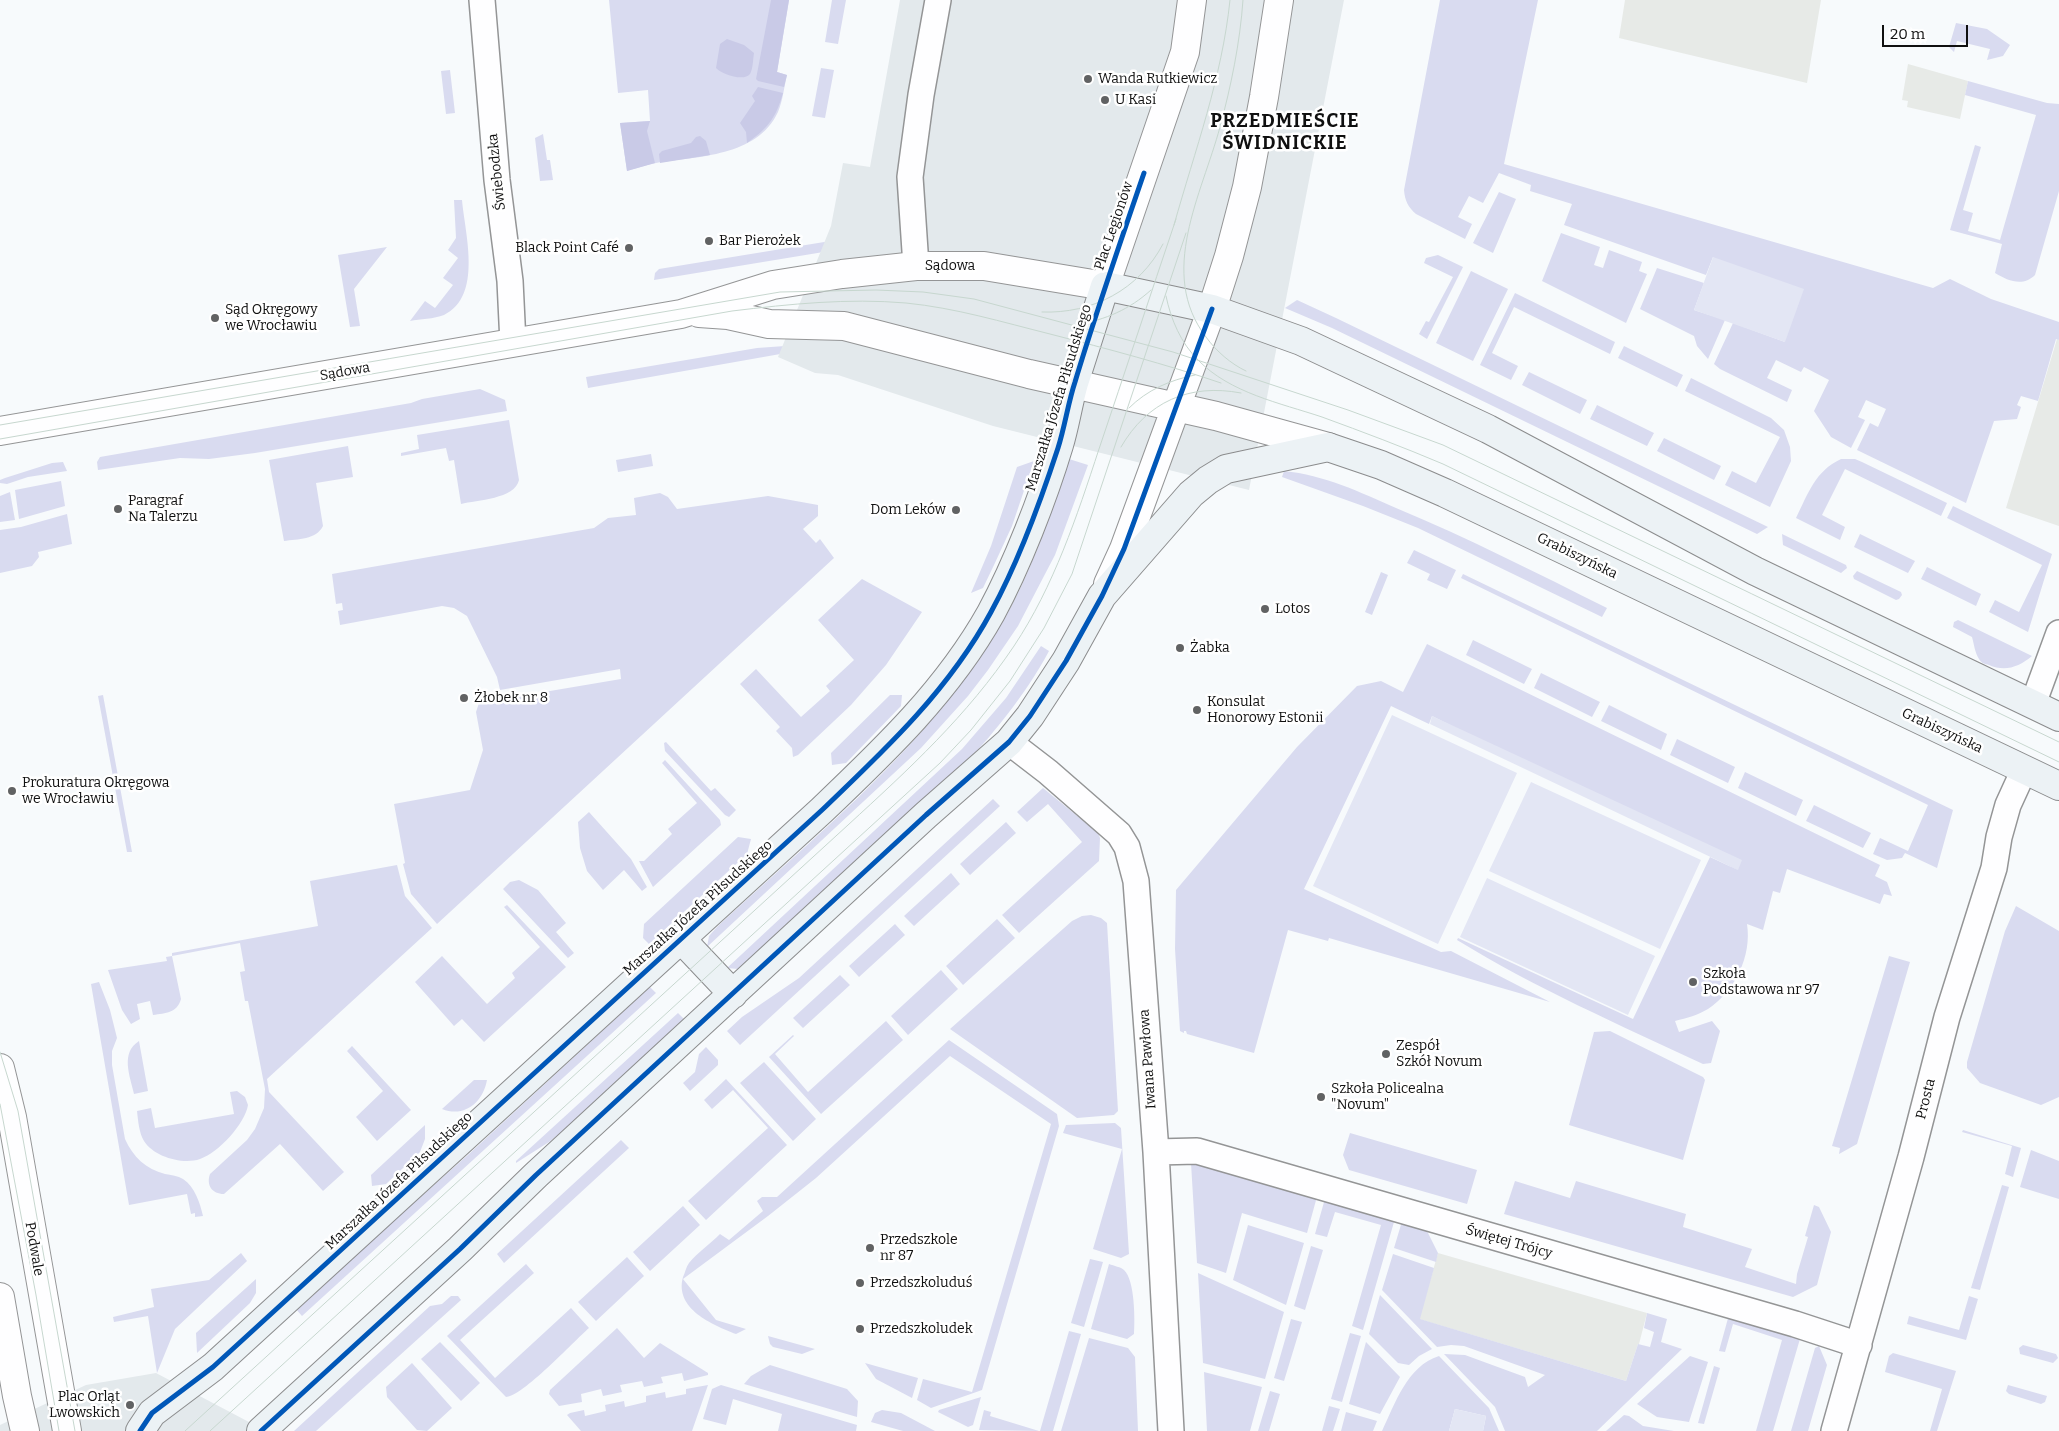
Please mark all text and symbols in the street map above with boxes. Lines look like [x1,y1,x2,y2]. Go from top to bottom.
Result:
scale bar [1884,15,1970,47]
text: 20 m [1890,25,1925,43]
place label: Wanda Rutkiewicz [1098,71,1217,87]
marker: Wanda Rutkiewicz [1082,73,1094,85]
place label: U Kasi [1115,92,1156,108]
marker: U Kasi [1099,94,1111,106]
district label: PRZEDMIEŚCIE ŚWIDNICKIE [1209,111,1361,155]
street label: Świebodzka [485,133,509,211]
street label: Plac Legionów [1091,180,1137,272]
place label: Bar Pierożek [719,233,801,249]
marker: Bar Pierożek [703,235,715,247]
place label: Black Point Café [515,240,619,256]
marker: Black Point Café [623,242,635,254]
street label: Sądowa [925,258,975,274]
place label: Sąd Okręgowy we Wrocławiu [225,302,318,334]
street label: Marszałka Józefa Piłsudskiego [1023,303,1095,493]
marker: Sąd Okręgowy we Wrocławiu [209,312,221,324]
street label: Sądowa [319,359,371,385]
place label: Paragraf Na Talerzu [128,493,198,526]
place label: Dom Leków [870,502,946,518]
marker: Paragraf Na Talerzu [112,503,124,515]
marker: Dom Leków [950,504,962,516]
street label: Grabiszyńska [1534,529,1620,583]
place label: Lotos [1275,601,1310,617]
marker: Lotos [1259,603,1271,615]
place label: Żabka [1190,640,1230,656]
marker: Żabka [1174,642,1186,654]
place label: Żłobek nr 8 [474,690,548,706]
marker: Żłobek nr 8 [458,692,470,704]
place label: Konsulat Honorowy Estonii [1207,694,1323,726]
marker: Konsulat Honorowy Estonii [1191,704,1203,716]
street label: Grabiszyńska [1899,705,1985,757]
place label: Prokuratura Okręgowa we Wrocławiu [22,775,169,808]
marker: Prokuratura Okręgowa we Wrocławiu [6,785,18,797]
street label: Marszałka Józefa Piłsudskiego [620,837,776,979]
place label: Szkoła Podstawowa nr 97 [1703,966,1819,999]
marker: Szkoła Podstawowa nr 97 [1687,976,1699,988]
street label: Iwana Pawłowa [1136,1008,1160,1110]
place label: Zespół Szkół Novum [1396,1038,1482,1070]
marker: Zespół Szkół Novum [1380,1048,1392,1060]
street label: Prosta [1913,1077,1939,1121]
place label: Szkoła Policealna "Novum" [1331,1081,1444,1114]
marker: Szkoła Policealna "Novum" [1315,1091,1327,1103]
street label: Marszałka Józefa Piłsudskiego [322,1109,476,1253]
street label: Podwale [21,1221,47,1277]
street label: Świętej Trójcy [1464,1222,1554,1262]
place label: Przedszkole nr 87 [880,1232,958,1264]
marker: Przedszkole nr 87 [864,1242,876,1254]
place label: Przedszkoluduś [870,1275,973,1291]
marker: Przedszkoluduś [854,1277,866,1289]
place label: Przedszkoludek [870,1321,973,1337]
marker: Przedszkoludek [854,1323,866,1335]
place label: Plac Orląt Lwowskich [49,1389,120,1421]
marker: Plac Orląt Lwowskich [124,1399,136,1411]

